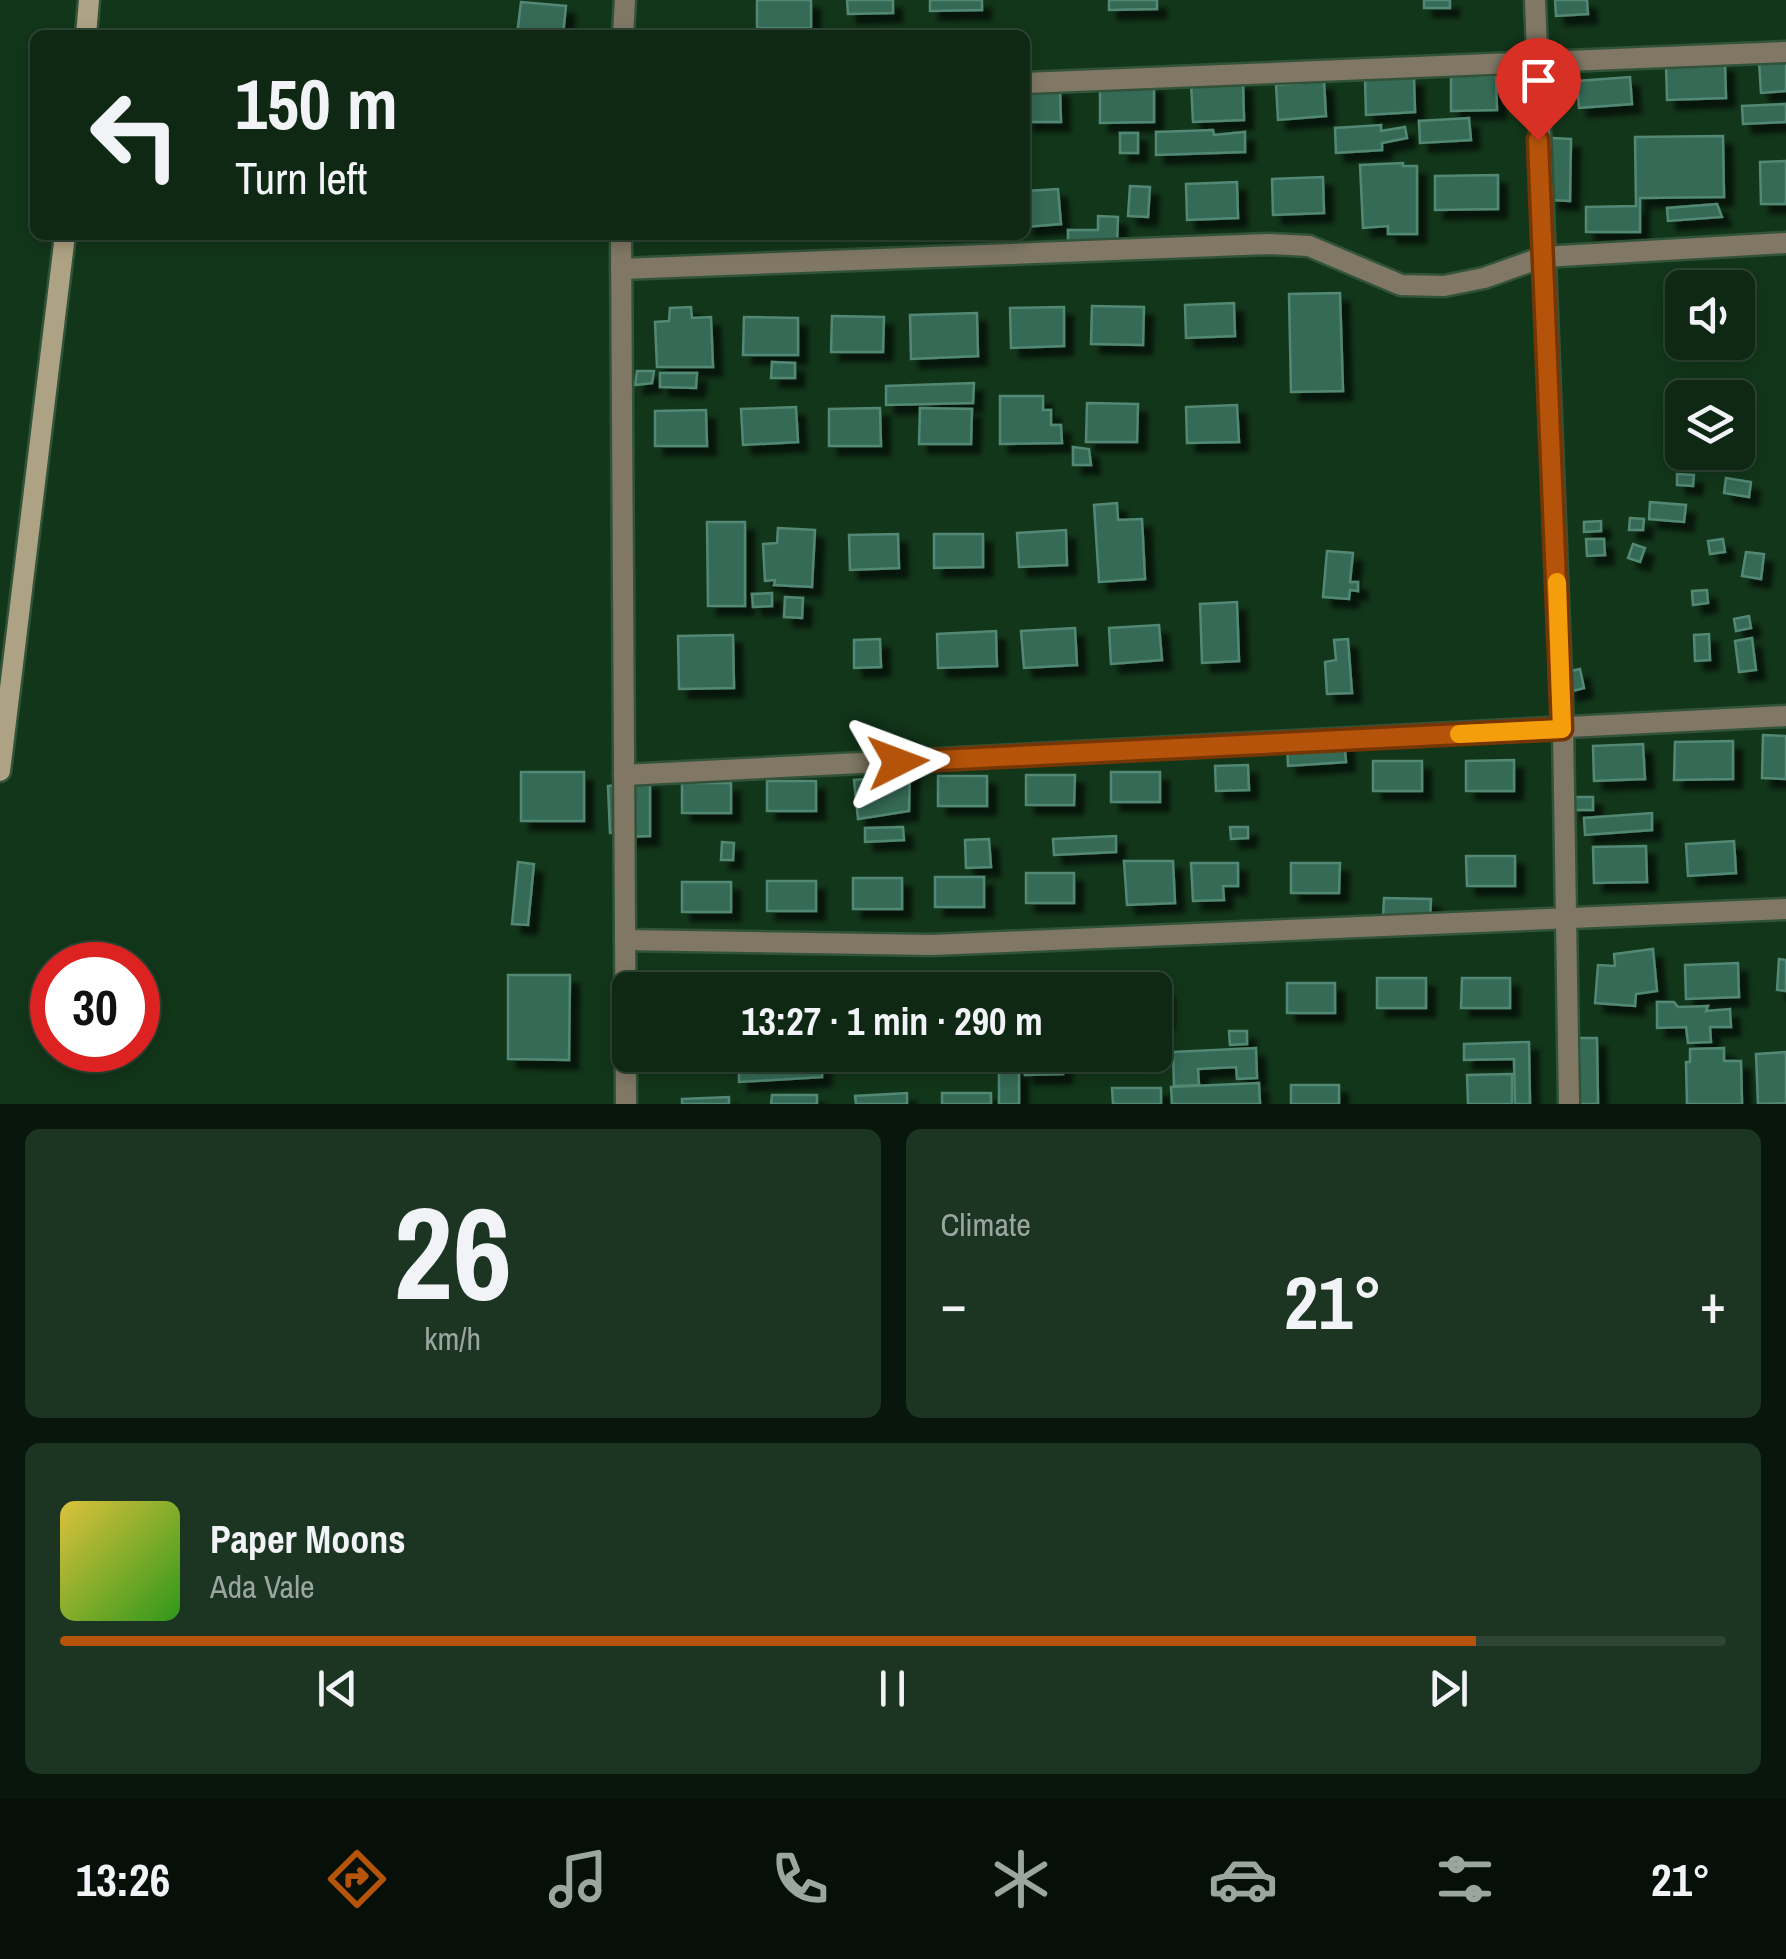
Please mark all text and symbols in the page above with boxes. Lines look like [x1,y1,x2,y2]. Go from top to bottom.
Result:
pin [1496,38,1581,141]
icon: arrive [1511,53,1566,108]
text: 150 m [235,57,398,151]
icon: left [70,70,200,200]
text: Turn left [235,147,367,208]
map controls [1665,270,1755,470]
button: sound [1665,270,1755,360]
button: layers [1665,380,1755,470]
position arrow [846,710,950,814]
speed limit sign: 30 [30,942,160,1072]
text: 13:27 · 1 min · 290 m [741,996,1043,1047]
text: 26 [393,1164,512,1340]
text: Climate [941,1203,1031,1246]
text: 21° [1284,1251,1382,1352]
text: − [941,1266,967,1340]
text: + [1700,1266,1726,1340]
text: km/h [424,1317,481,1360]
text: Paper Moons [210,1514,406,1565]
text: Ada Vale [210,1565,315,1608]
icon: previous [310,1661,365,1716]
icon: pause [865,1661,920,1716]
icon: next [1421,1661,1476,1716]
icon: directions [322,1844,392,1914]
icon: music [543,1844,613,1914]
icon: phone [765,1844,835,1914]
icon: climate [986,1844,1056,1914]
icon: car [1208,1844,1278,1914]
icon: filters [1430,1844,1500,1914]
text: 13:26 [76,1849,170,1910]
text: 21° [1651,1849,1710,1910]

